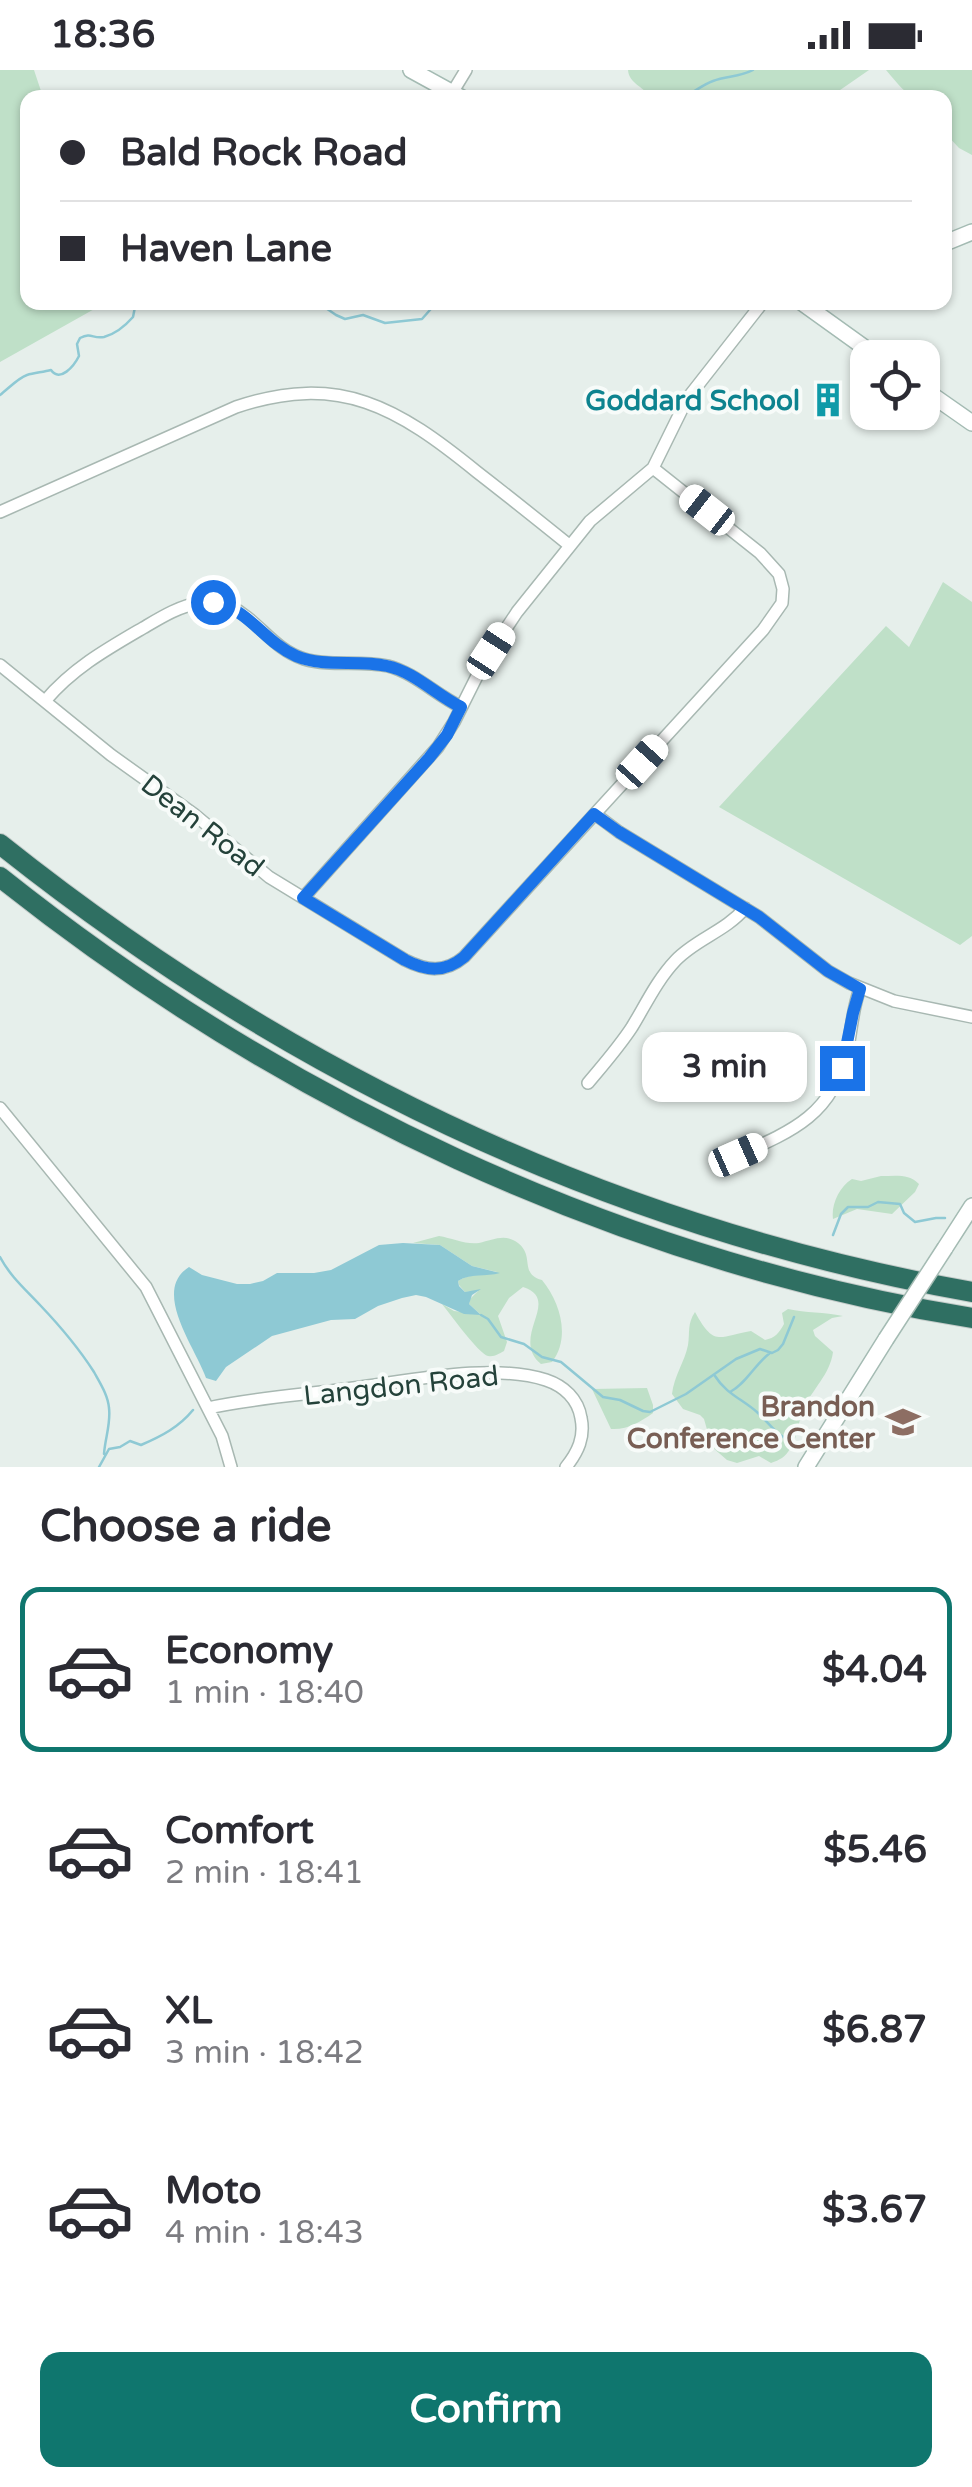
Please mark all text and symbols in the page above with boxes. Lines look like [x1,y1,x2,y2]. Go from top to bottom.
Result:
text: 18:36 [50,12,155,58]
text: Bald Rock Road [120,130,408,176]
text: Haven Lane [120,226,332,272]
map controls [850,340,940,430]
button: locate [850,340,940,430]
building icon: Goddard School [809,381,847,419]
place label: Goddard School [585,384,800,418]
car [674,480,740,540]
route start [191,580,236,625]
car [462,618,520,684]
car [611,730,673,794]
street label: Dean Road [134,767,271,884]
callout: 3 min [642,1033,807,1103]
route end [820,1046,865,1091]
text: 3 min [682,1048,767,1086]
car [704,1129,772,1181]
street label: Langdon Road [302,1359,500,1413]
place label: Brandon Conference Center [627,1390,876,1456]
school or university icon: Brandon Conference Center [884,1403,922,1441]
text: Choose a ride [40,1500,331,1554]
icon: car [45,1625,135,1715]
text: Economy [165,1628,333,1674]
text: $4.04 [822,1647,927,1693]
text: 1 min · 18:40 [165,1674,364,1712]
icon: car [45,1805,135,1895]
text: Comfort [165,1808,314,1854]
text: $5.46 [823,1827,927,1873]
text: 2 min · 18:41 [165,1854,364,1892]
icon: car [45,1985,135,2075]
text: XL [165,1988,212,2034]
text: $6.87 [822,2007,927,2053]
text: 3 min · 18:42 [165,2034,364,2072]
icon: car [45,2165,135,2255]
text: Moto [165,2168,261,2214]
text: $3.67 [822,2187,927,2233]
text: 4 min · 18:43 [165,2214,364,2252]
button: Confirm [40,2352,932,2467]

